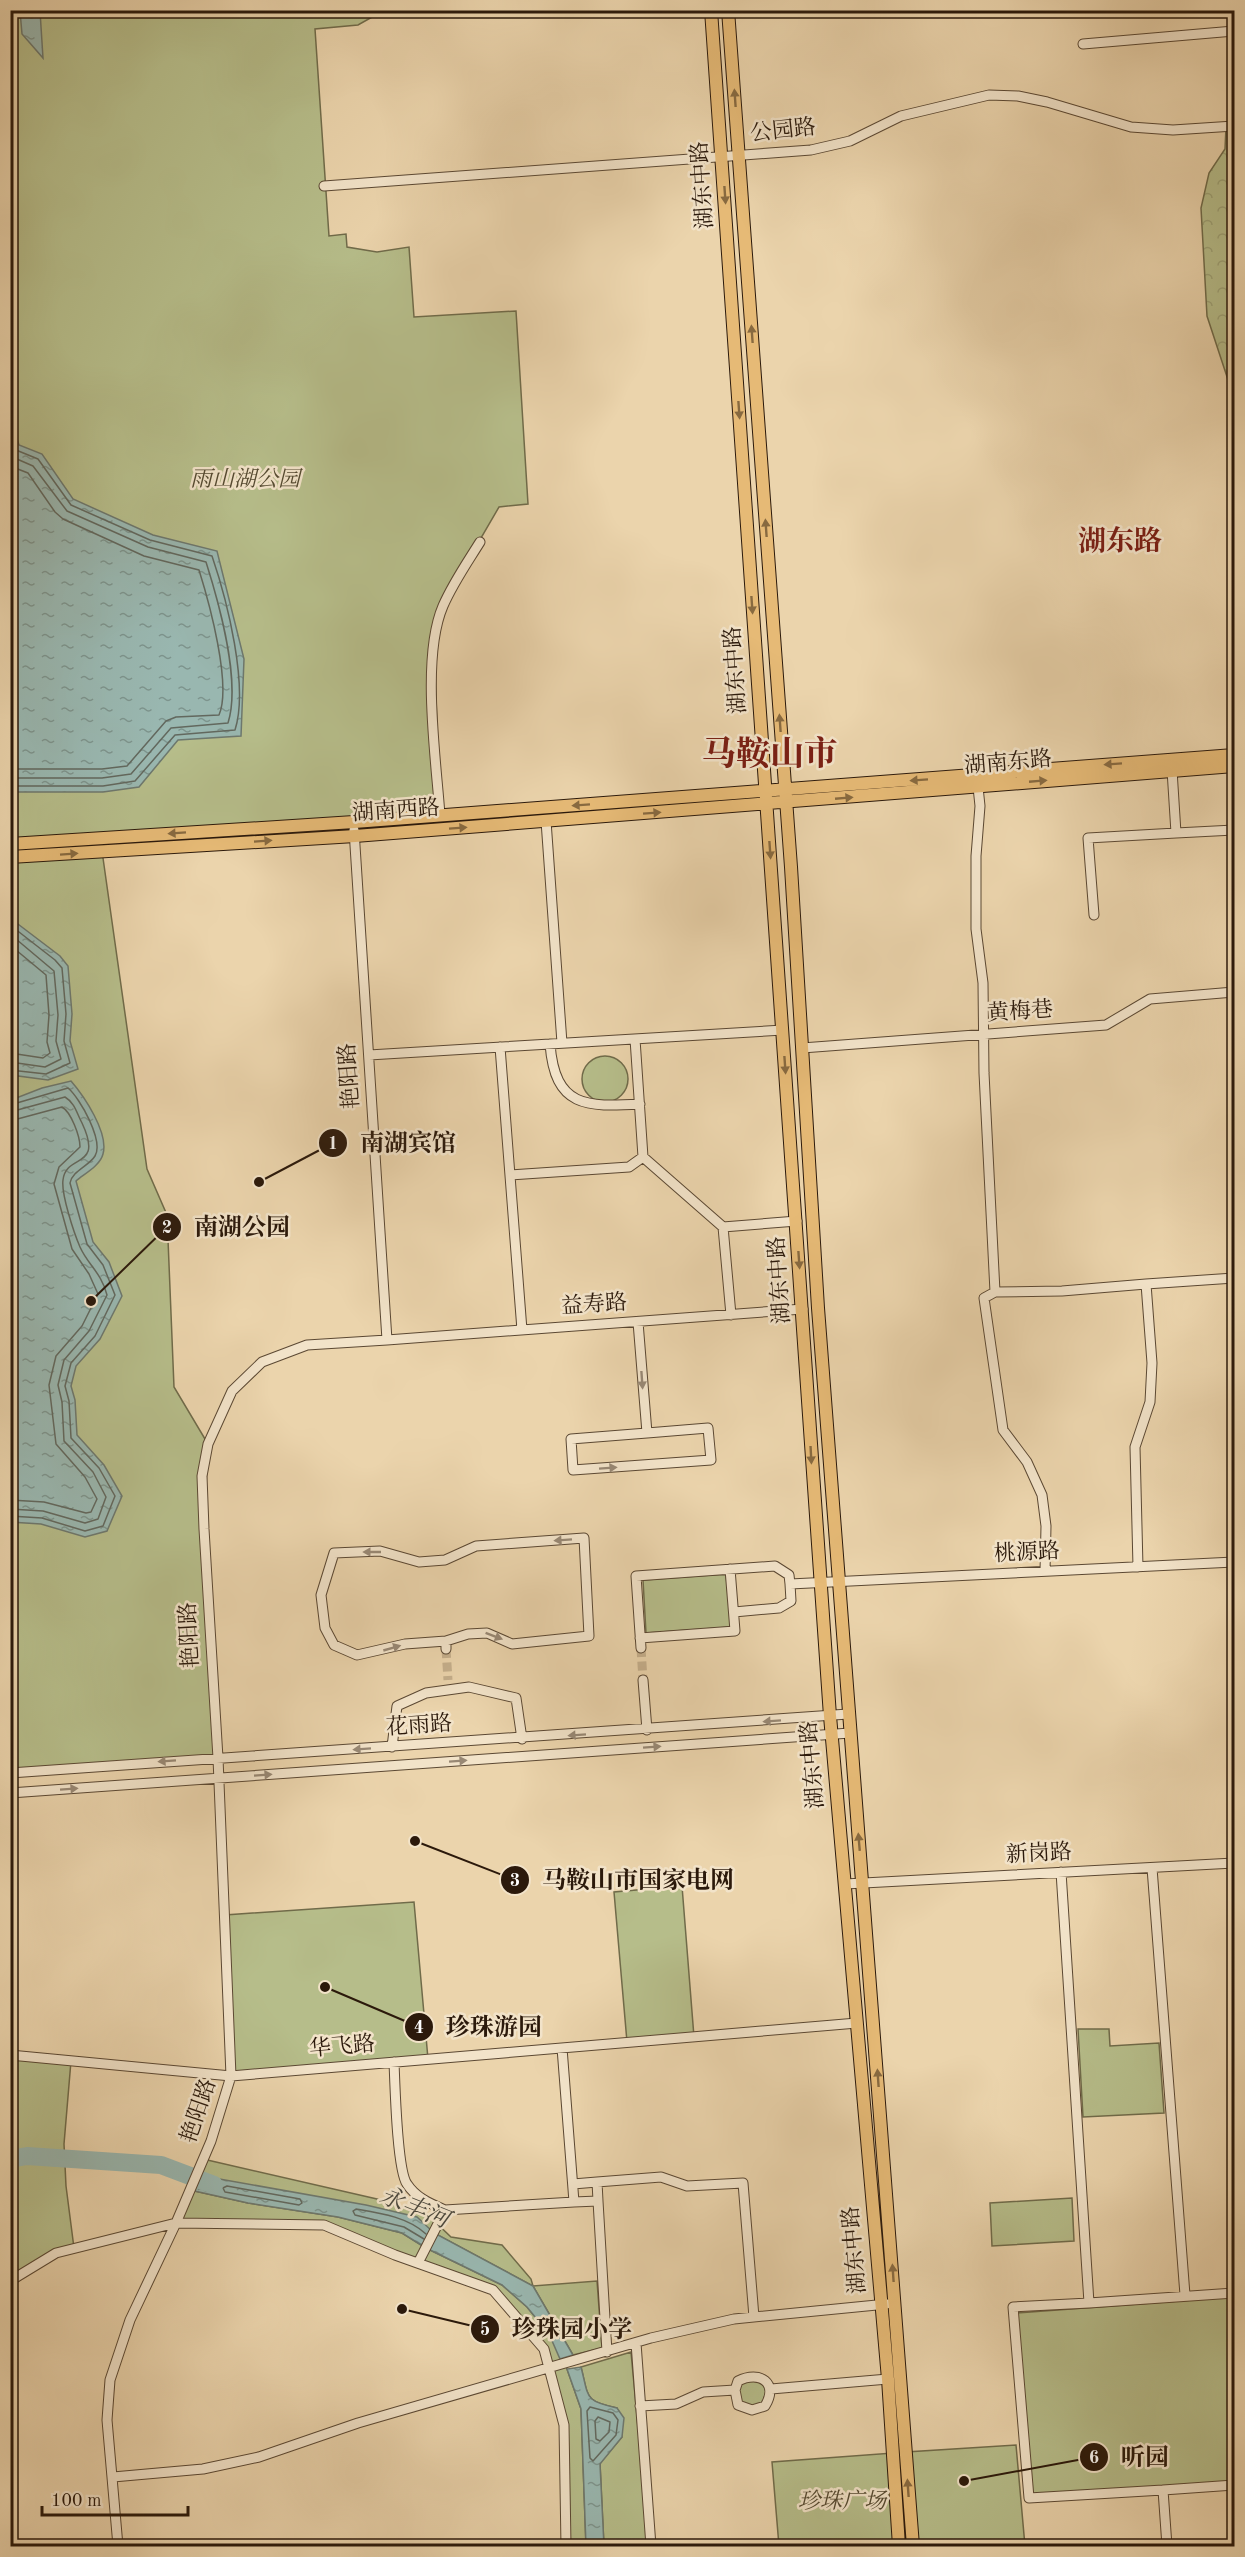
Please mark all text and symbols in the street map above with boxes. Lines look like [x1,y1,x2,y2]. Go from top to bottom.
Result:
one-way arrow [730,88,740,107]
street label: 公园路 [749,115,817,145]
street label: 湖东中路 [687,140,717,230]
one-way arrow [720,185,729,204]
one-way arrow [747,324,757,343]
one-way arrow [734,401,744,420]
park label: 雨山湖公园 [190,467,303,491]
one-way arrow [761,519,771,538]
district label: 湖东路 [1078,526,1162,557]
one-way arrow [748,595,757,614]
street label: 湖东中路 [720,625,750,715]
one-way arrow [775,713,784,732]
district label: 马鞍山市 [702,735,838,773]
street label: 湖南东路 [963,746,1053,778]
one-way arrow [1104,760,1123,769]
one-way arrow [909,775,928,784]
one-way arrow [1028,777,1047,786]
one-way arrow [834,793,853,802]
street label: 湖南西路 [351,795,441,825]
one-way arrow [571,801,590,810]
one-way arrow [643,808,662,817]
one-way arrow [449,823,468,832]
one-way arrow [167,829,186,838]
one-way arrow [254,837,273,846]
one-way arrow [765,841,774,860]
one-way arrow [59,849,78,858]
street label: 黄梅巷 [986,997,1054,1025]
street label: 艳阳路 [335,1042,363,1110]
one-way arrow [781,1056,790,1075]
callout: 南湖宾馆 [318,1122,468,1164]
text: 南湖宾馆 [360,1130,456,1157]
text: 1 [328,1135,338,1153]
callout: 南湖公园 [152,1206,302,1248]
text: 南湖公园 [194,1214,290,1241]
text: 2 [162,1219,172,1237]
street label: 湖东中路 [764,1235,794,1325]
one-way arrow [795,1250,804,1269]
street label: 益寿路 [560,1290,628,1318]
one-way arrow [638,1371,647,1390]
one-way arrow [807,1445,816,1464]
one-way arrow [599,1463,618,1472]
one-way arrow [553,1535,572,1544]
street label: 桃源路 [993,1538,1061,1566]
one-way arrow [363,1547,382,1557]
street label: 艳阳路 [175,1601,203,1669]
one-way arrow [485,1632,503,1642]
one-way arrow [383,1643,401,1652]
street label: 花雨路 [385,1711,453,1739]
one-way arrow [762,1716,781,1725]
street label: 湖东中路 [796,1720,828,1810]
one-way arrow [568,1730,587,1740]
one-way arrow [643,1742,662,1752]
one-way arrow [352,1744,371,1753]
one-way arrow [448,1756,467,1766]
one-way arrow [158,1757,177,1766]
one-way arrow [254,1770,273,1780]
one-way arrow [59,1784,78,1794]
one-way arrow [854,1832,864,1851]
street label: 新岗路 [1005,1839,1073,1867]
callout: 马鞍山市国家电网 [500,1859,746,1901]
text: 马鞍山市国家电网 [542,1867,734,1894]
text: 3 [510,1872,520,1890]
callout: 珍珠游园 [404,2006,554,2048]
text: 珍珠游园 [446,2014,542,2041]
text: 4 [414,2019,424,2037]
street label: 华飞路 [308,2031,376,2061]
one-way arrow [873,2069,883,2088]
street label: 艳阳路 [176,2076,220,2146]
water label: 永丰河 [376,2182,457,2235]
street label: 湖东中路 [838,2205,870,2295]
one-way arrow [888,2263,898,2282]
callout: 珍珠园小学 [470,2308,644,2350]
text: 珍珠园小学 [512,2316,632,2343]
text: 5 [480,2321,490,2339]
callout: 听园 [1079,2436,1181,2478]
text: 听园 [1121,2444,1169,2471]
text: 6 [1089,2449,1099,2467]
scale bar [42,2479,188,2517]
one-way arrow [903,2479,913,2498]
park label: 珍珠广场 [798,2489,888,2513]
text: 100 m [51,2492,102,2510]

